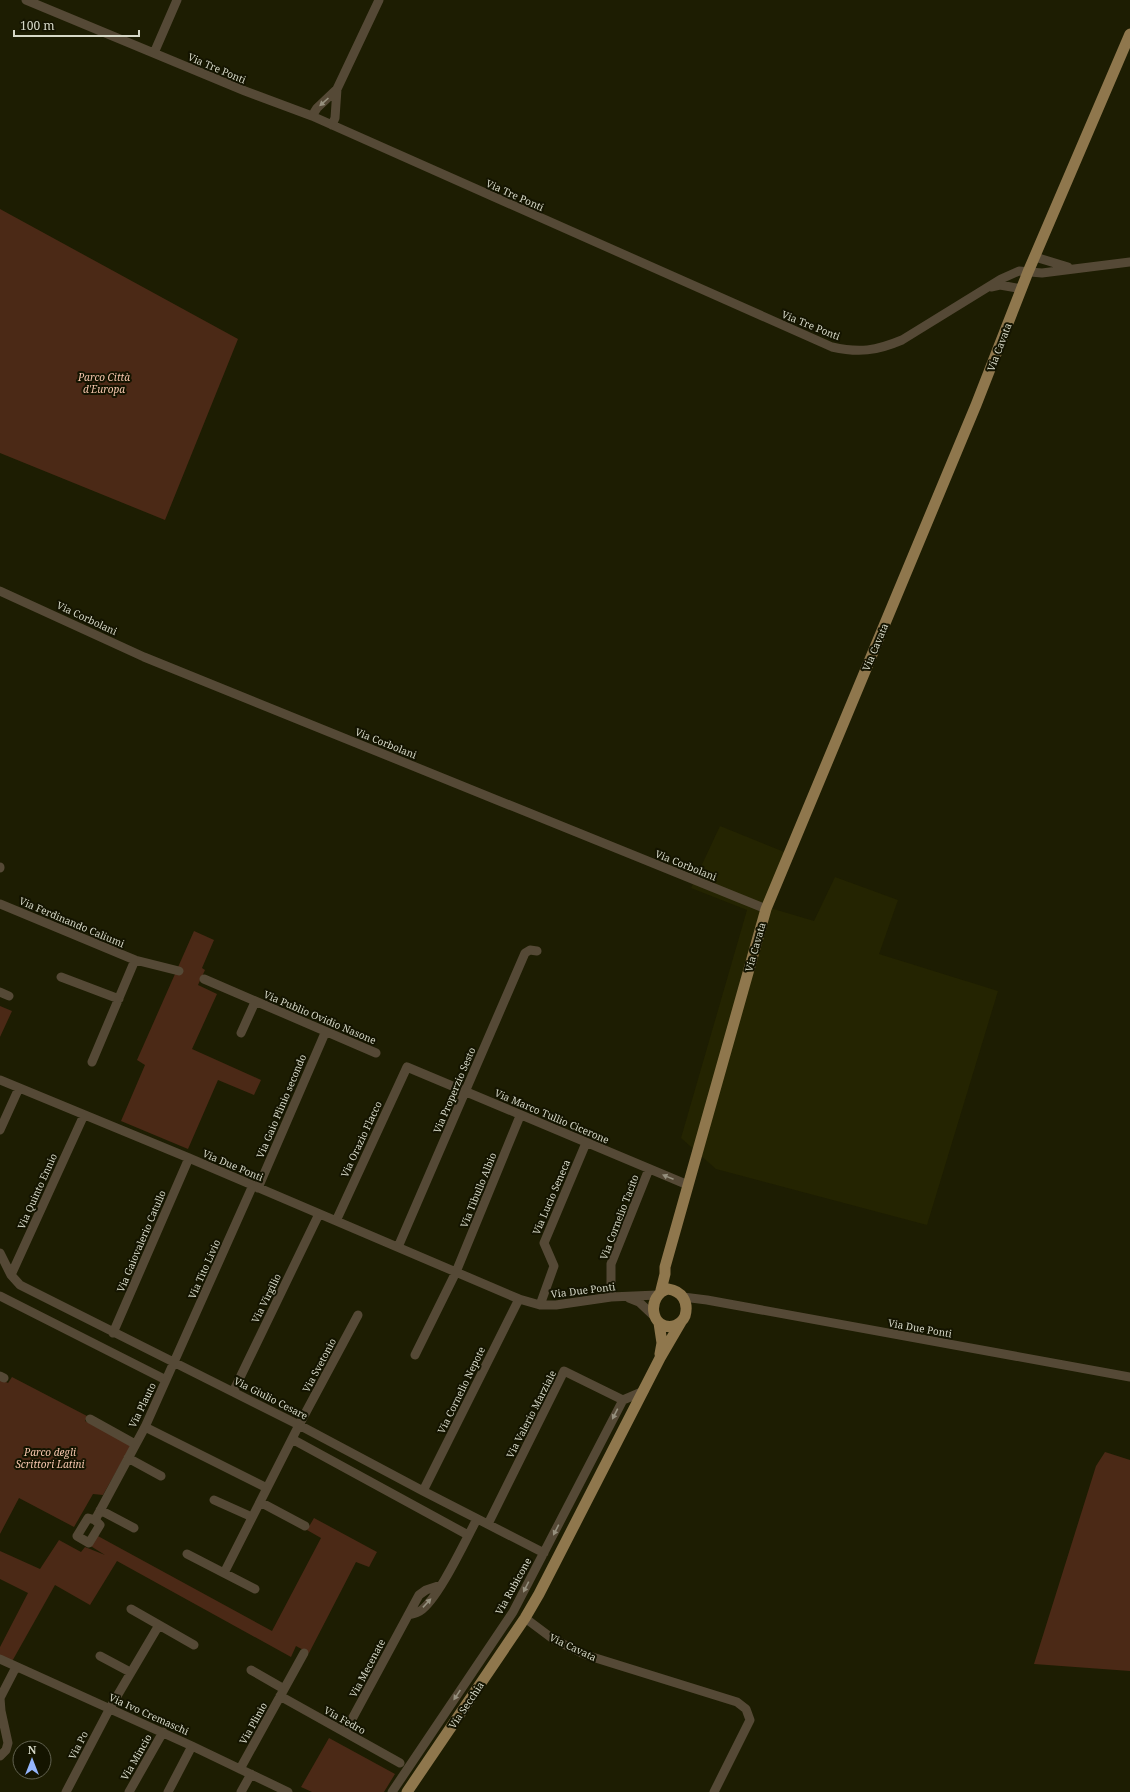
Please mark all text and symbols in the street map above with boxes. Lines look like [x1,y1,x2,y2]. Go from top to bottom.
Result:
scale bar [14,12,139,38]
text: 100 m [20,17,55,34]
street label: Via Tre Ponti [186,49,249,87]
one-way arrow [319,97,328,106]
street label: Via Tre Ponti [484,176,547,214]
street label: Via Tre Ponti [780,307,843,343]
street label: Via Cavata [983,321,1015,373]
park label: Parco Città d'Europa [77,370,130,396]
street label: Via Corbolani [55,598,120,638]
street label: Via Cavata [859,621,891,673]
street label: Via Corbolani [353,724,420,762]
street label: Via Corbolani [653,846,720,884]
street label: Via Ferdinando Caliumi [17,893,128,951]
street label: Via Cavata [741,920,769,973]
street label: Via Publio Ovidio Nasone [262,987,378,1047]
street label: Via Properzio Sesto [430,1045,479,1135]
street label: Via Gaio Plinio secondo [253,1052,309,1160]
street label: Via Marco Tullio Cicerone [492,1085,612,1147]
street label: Via Orazio Flacco [337,1098,385,1179]
street label: Via Due Ponti [200,1146,266,1184]
street label: Via Tibullo Albio [457,1150,500,1230]
street label: Via Quinto Ennio [14,1151,60,1231]
street label: Via Lucio Seneca [529,1157,573,1237]
street label: Via Cornelio Tacito [596,1172,642,1262]
one-way arrow [663,1174,674,1180]
street label: Via Gaiovalerio Catullo [113,1188,169,1294]
street label: Via Tito Livio [185,1237,223,1301]
street label: Via Virgilio [248,1271,284,1325]
street label: Via Due Ponti [550,1279,617,1301]
street label: Via Due Ponti [887,1315,954,1341]
street label: Via Svetonio [299,1335,339,1395]
street label: Via Cornelio Nepote [434,1344,488,1436]
street label: Via Valerio Marziale [503,1368,559,1460]
street label: Via Giulio Cesare [232,1373,310,1423]
street label: Via Plauto [125,1380,159,1430]
one-way arrow [612,1408,619,1420]
park label: Parco degli Scrittori Latini [15,1445,85,1471]
one-way arrow [552,1524,559,1535]
street label: Via Rubicone [492,1555,534,1617]
one-way arrow [523,1581,529,1593]
one-way arrow [423,1598,432,1608]
street label: Via Cavata [547,1630,599,1664]
street label: Via Mecenate [346,1636,388,1700]
street label: Via Secchia [445,1678,487,1731]
one-way arrow [454,1689,461,1700]
street label: Via Ivo Cremaschi [107,1690,192,1738]
street label: Via Plinio [236,1699,270,1746]
street label: Via Fedro [322,1703,369,1737]
street label: Via Po [65,1728,91,1762]
street label: Via Mincio [117,1731,155,1783]
north arrow [12,1740,52,1780]
text: N [28,1742,37,1757]

